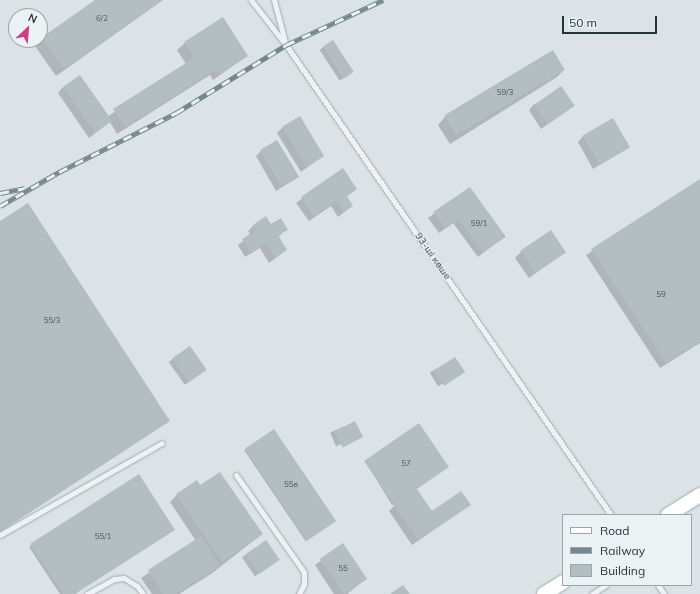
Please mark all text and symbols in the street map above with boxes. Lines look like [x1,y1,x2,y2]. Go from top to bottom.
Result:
north arrow [8,8,48,48]
scale bar [564,8,659,34]
text: N [26,10,40,26]
house number: 6/2 [96,14,108,24]
text: 50 m [569,15,597,30]
house number: 59/3 [497,88,513,98]
house number: 59/1 [471,219,487,229]
street label: 93-ші көше [412,230,454,282]
house number: 59 [656,290,666,300]
house number: 55/3 [44,316,60,326]
house number: 57 [401,459,411,469]
house number: 55в [284,480,298,490]
legend [562,514,692,586]
text: Road [600,523,629,538]
house number: 55/1 [95,532,111,542]
text: Railway [600,543,645,558]
text: Building [600,563,645,578]
house number: 55 [338,564,348,574]

